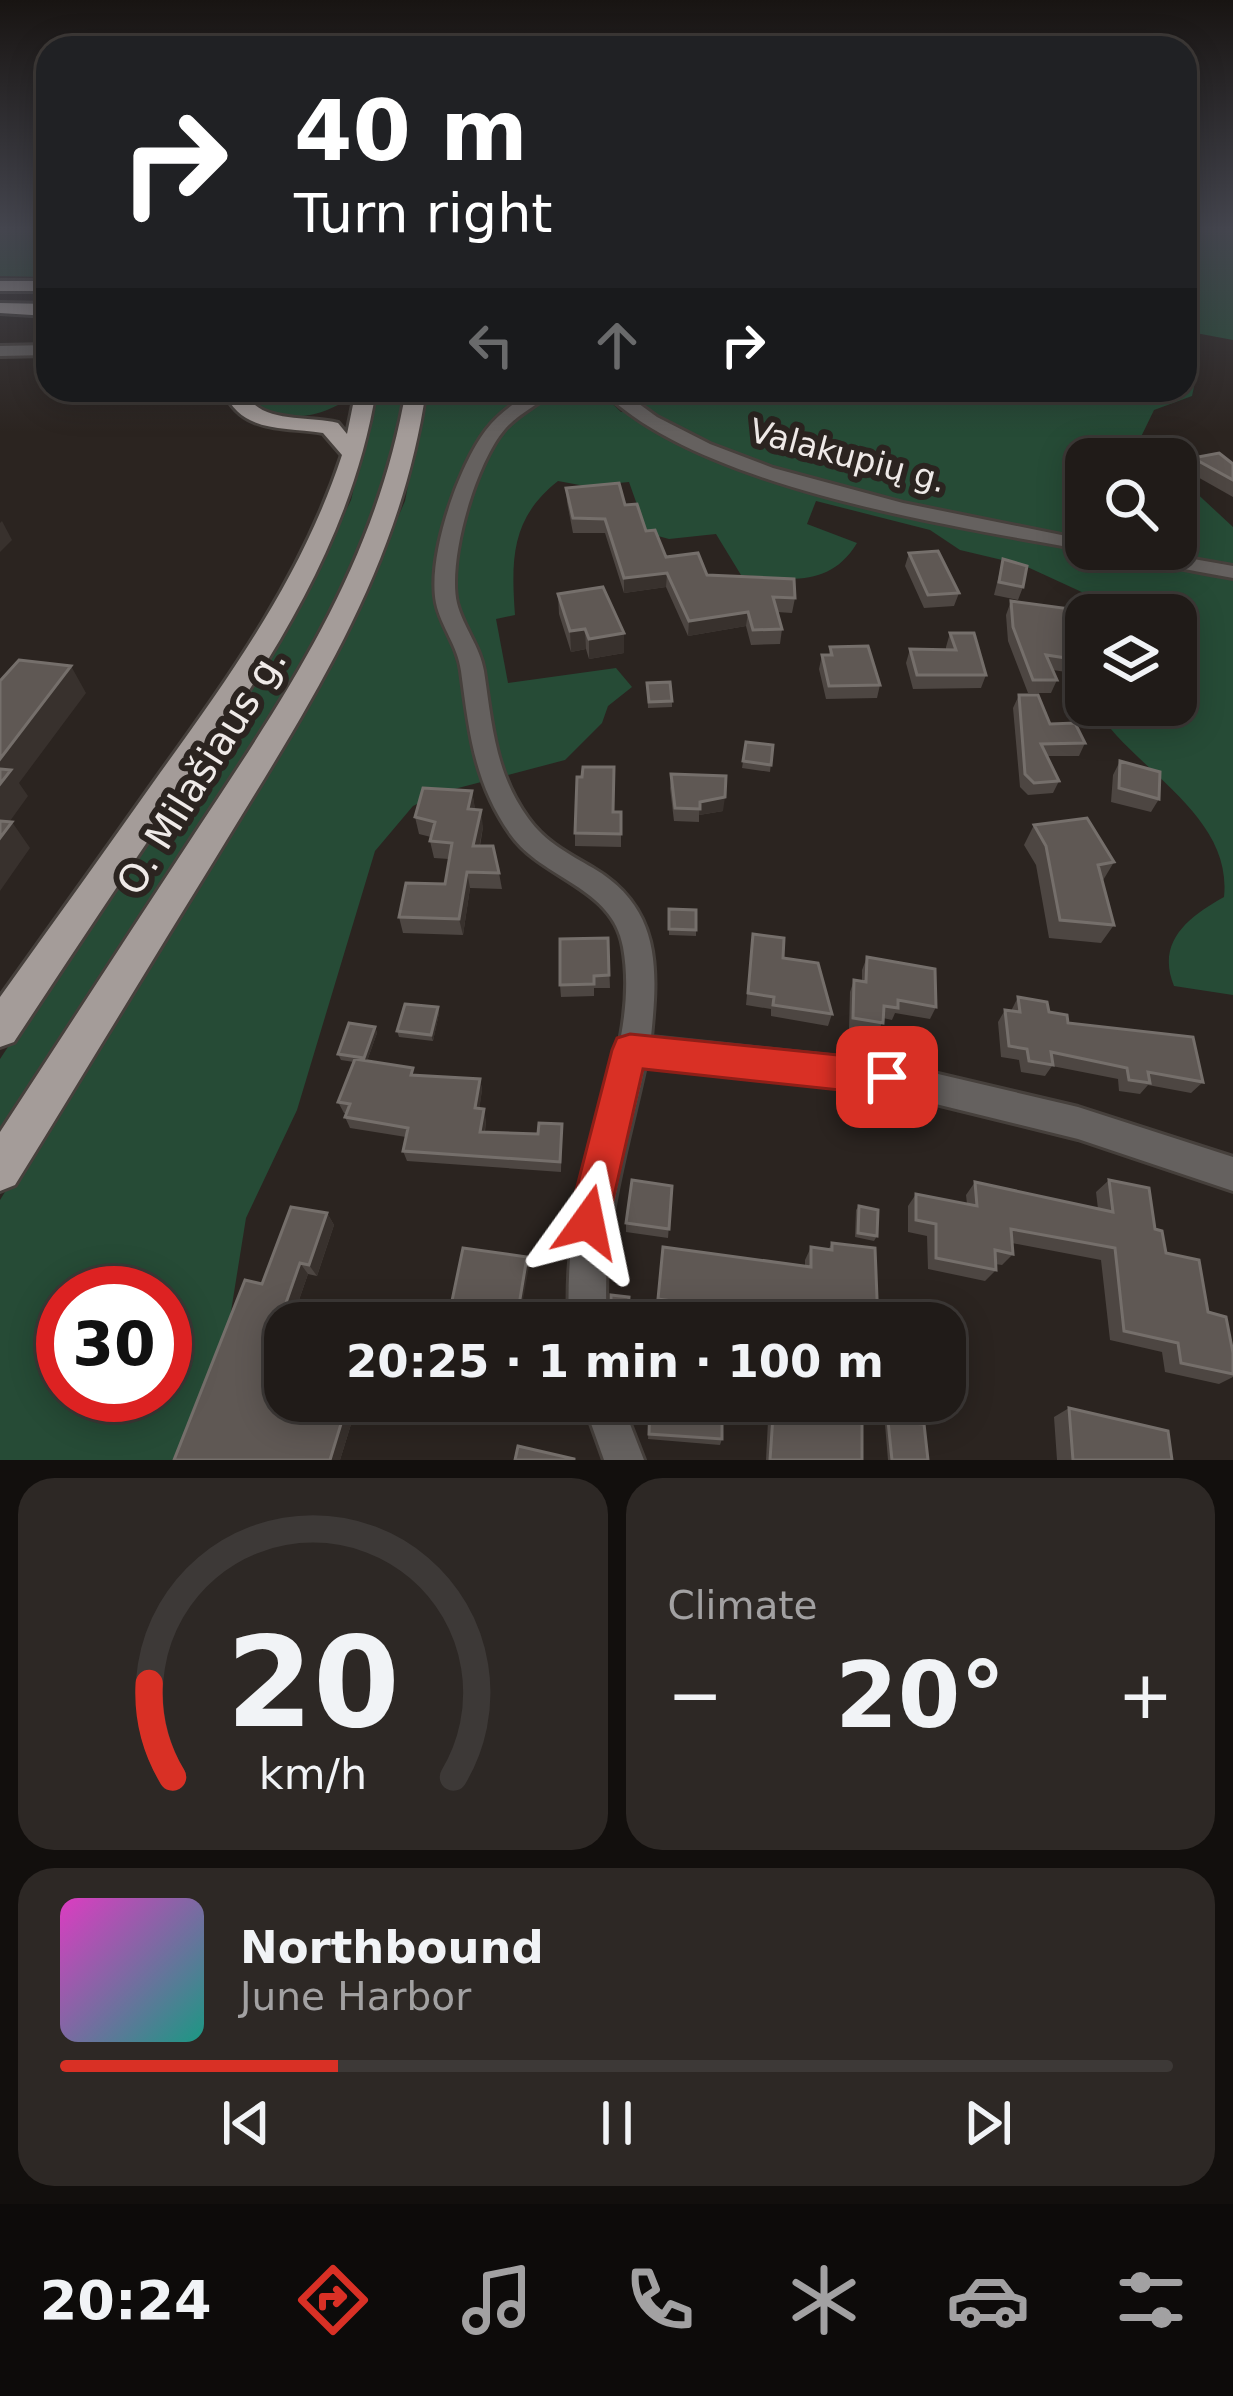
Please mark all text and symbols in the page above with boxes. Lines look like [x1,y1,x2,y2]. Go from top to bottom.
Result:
text: 40 m [294,82,528,180]
icon: right [96,84,252,240]
text: Turn right [294,182,553,245]
icon: left [458,312,524,378]
icon: ahead [584,312,650,378]
icon: right [710,312,776,378]
street label: Valakupių g. [745,411,950,500]
map controls [1065,438,1197,726]
button: search [1065,438,1197,570]
button: layers [1065,594,1197,726]
street label: O. Milašiaus g. [107,639,295,903]
pin [836,1026,938,1128]
icon: arrive [854,1044,920,1110]
position arrow [525,1159,651,1285]
speed limit sign: 30 [36,1266,192,1422]
text: 20:25 · 1 min · 100 m [346,1335,884,1388]
text: Climate [668,1583,818,1628]
text: 20 [226,1610,400,1755]
text: 20° [835,1643,1005,1748]
text: − [668,1657,723,1734]
text: + [1118,1657,1173,1734]
text: km/h [259,1749,367,1799]
text: Northbound [240,1921,544,1974]
text: June Harbor [240,1974,471,2019]
icon: previous [213,2090,279,2156]
icon: pause [584,2090,650,2156]
icon: next [955,2090,1021,2156]
icon: directions [291,2258,375,2342]
icon: music [455,2258,539,2342]
icon: phone [618,2258,702,2342]
icon: climate [782,2258,866,2342]
icon: car [946,2258,1030,2342]
icon: filters [1109,2258,1193,2342]
text: 20:24 [40,2269,212,2332]

